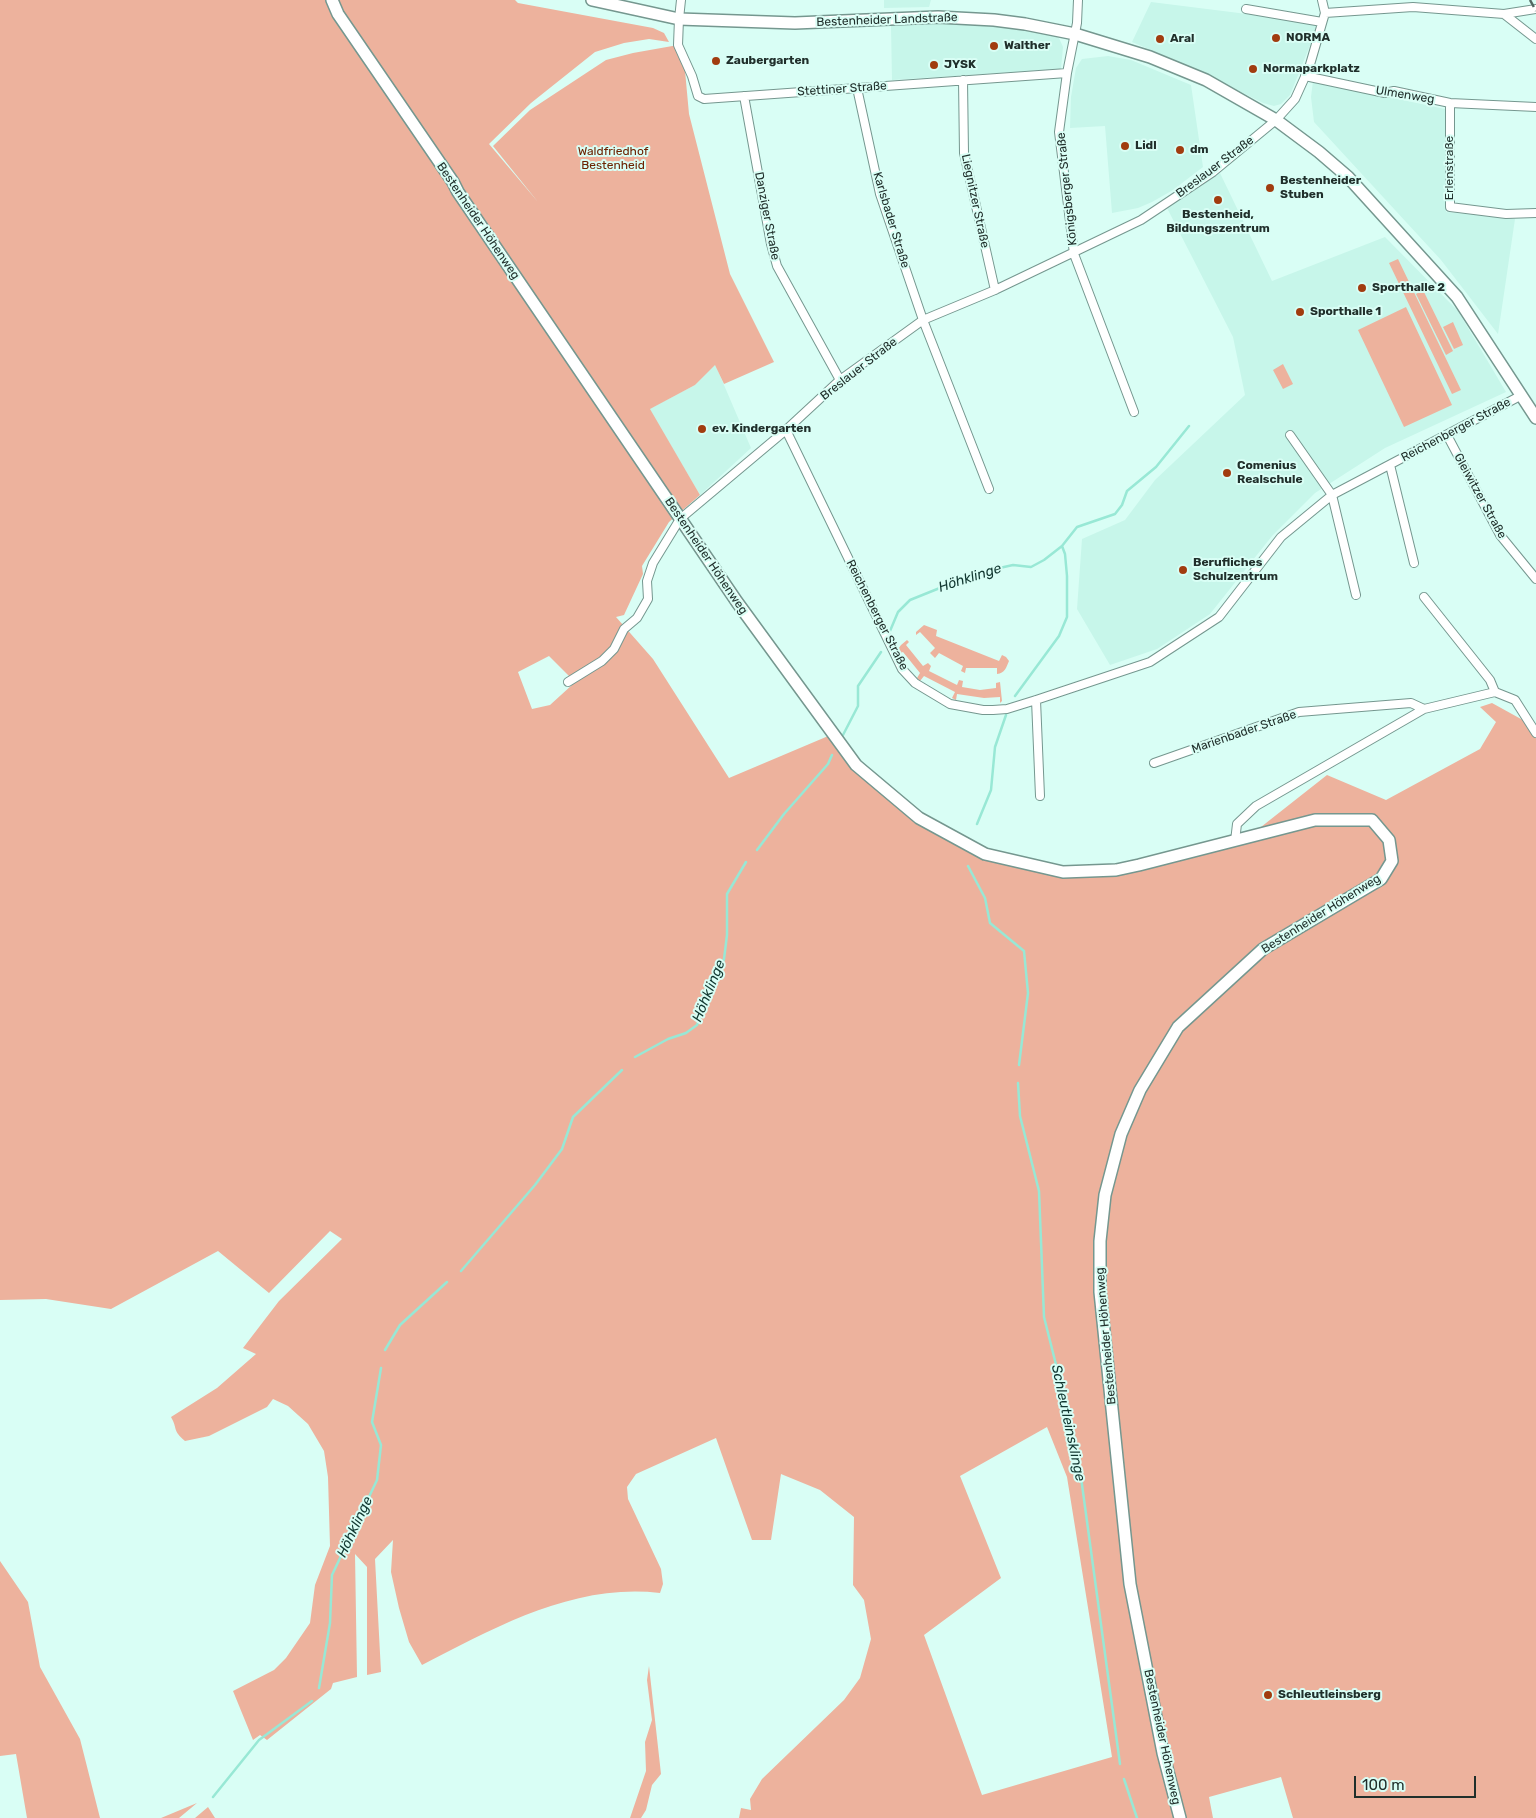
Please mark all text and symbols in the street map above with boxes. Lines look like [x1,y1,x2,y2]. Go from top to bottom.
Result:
street label: Bestenheider Landstraße [816,10,958,30]
place label: NORMA [1286,31,1330,45]
place label: Aral [1170,32,1194,46]
marker: NORMA [1270,32,1282,44]
marker: Aral [1154,33,1166,45]
place label: Walther [1004,39,1050,53]
marker: Walther [988,40,1000,52]
place label: Zaubergarten [726,54,809,68]
marker: Zaubergarten [710,55,722,67]
place label: JYSK [944,58,976,72]
marker: JYSK [928,59,940,71]
place label: Normaparkplatz [1263,62,1360,76]
marker: Normaparkplatz [1247,63,1259,75]
street label: Stettiner Straße [797,79,887,99]
street label: Ulmenweg [1375,83,1435,107]
street label: Königsberger Straße [1054,132,1080,246]
street label: Breslauer Straße [1173,133,1257,201]
street label: Erlenstraße [1443,136,1457,200]
place label: Lidl [1135,139,1157,153]
marker: Lidl [1119,140,1131,152]
place label: dm [1190,143,1209,157]
marker: dm [1174,144,1186,156]
park label: Waldfriedhof Bestenheid [578,145,648,173]
street label: Liegnitzer Straße [958,153,992,249]
street label: Bestenheider Höhenweg [433,160,523,282]
street label: Karlsbader Straße [870,170,912,270]
street label: Danziger Straße [751,171,783,261]
place label: Bestenheider Stuben [1280,174,1361,202]
marker: Bestenheider Stuben [1264,182,1276,194]
marker: Bestenheid, Bildungszentrum [1212,194,1224,206]
place label: Bestenheid, Bildungszentrum [1166,208,1270,236]
place label: Sporthalle 2 [1372,281,1445,295]
marker: Sporthalle 2 [1356,282,1368,294]
place label: Sporthalle 1 [1310,305,1381,319]
marker: Sporthalle 1 [1294,306,1306,318]
street label: Breslauer Straße [818,335,900,403]
street label: Reichenberger Straße [1399,395,1513,465]
place label: ev. Kindergarten [712,422,811,436]
marker: ev. Kindergarten [696,423,708,435]
street label: Gleiwitzer Straße [1451,451,1509,541]
place label: Comenius Realschule [1237,459,1303,487]
marker: Comenius Realschule [1221,467,1233,479]
street label: Bestenheider Höhenweg [661,495,751,617]
place label: Berufliches Schulzentrum [1193,556,1278,584]
street label: Reichenberger Straße [843,557,911,673]
water label: Höhklinge [936,560,1004,596]
marker: Berufliches Schulzentrum [1177,564,1189,576]
street label: Marienbader Straße [1190,707,1298,757]
street label: Bestenheider Höhenweg [1259,871,1383,957]
water label: Höhklinge [689,958,729,1024]
street label: Bestenheider Höhenweg [1093,1267,1119,1405]
water label: Schleutleinsklinge [1047,1363,1089,1483]
water label: Höhklinge [334,1494,376,1560]
street label: Bestenheider Höhenweg [1141,1668,1183,1806]
place label: Schleutleinsberg [1278,1688,1381,1702]
marker: Schleutleinsberg [1262,1689,1274,1701]
scale bar [1356,1766,1478,1798]
text: 100 m [1362,1776,1404,1794]

